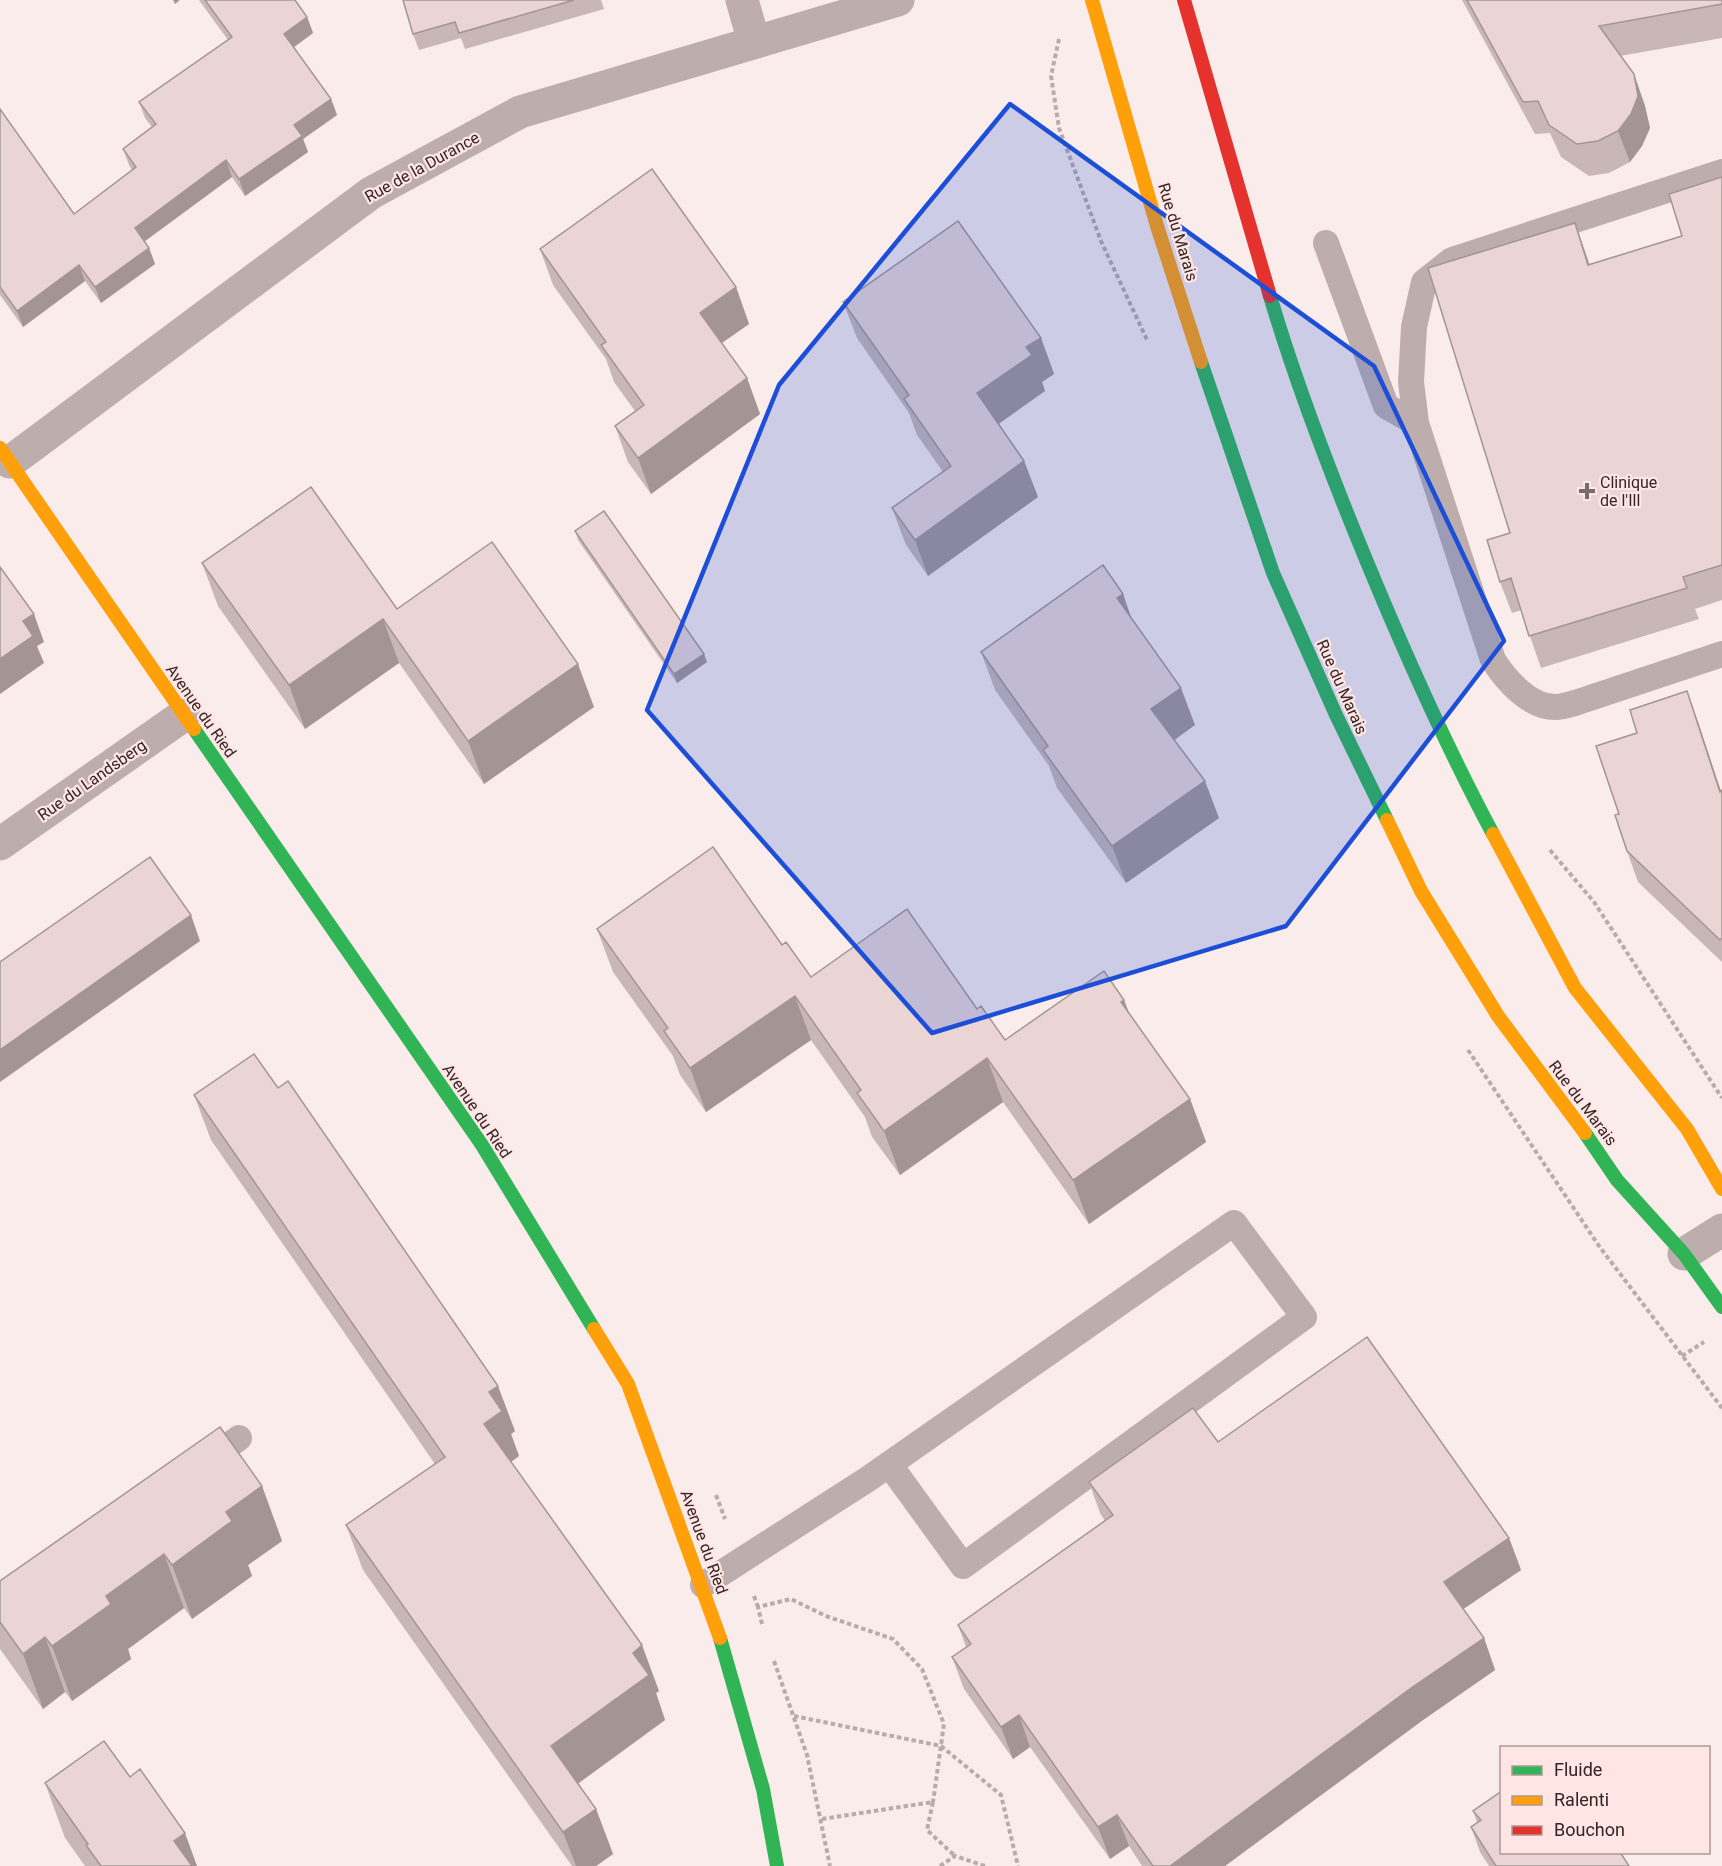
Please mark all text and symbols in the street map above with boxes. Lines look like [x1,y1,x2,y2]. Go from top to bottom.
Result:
street label: Rue de la Durance [361,128,483,206]
street label: Rue du Marais [1154,181,1202,283]
place label: Clinique de l'Ill [1600,473,1657,510]
marker: Clinique de l'Ill [1578,482,1596,500]
street label: Rue du Marais [1313,637,1371,737]
street label: Avenue du Ried [162,661,240,761]
street label: Rue du Landsberg [34,735,150,825]
street label: Rue du Marais [1545,1057,1621,1149]
street label: Avenue du Ried [439,1060,515,1162]
street label: Avenue du Ried [676,1487,732,1597]
legend [1500,1746,1710,1854]
text: Fluide [1554,1759,1602,1780]
text: Ralenti [1554,1789,1609,1810]
text: Bouchon [1554,1819,1625,1840]

